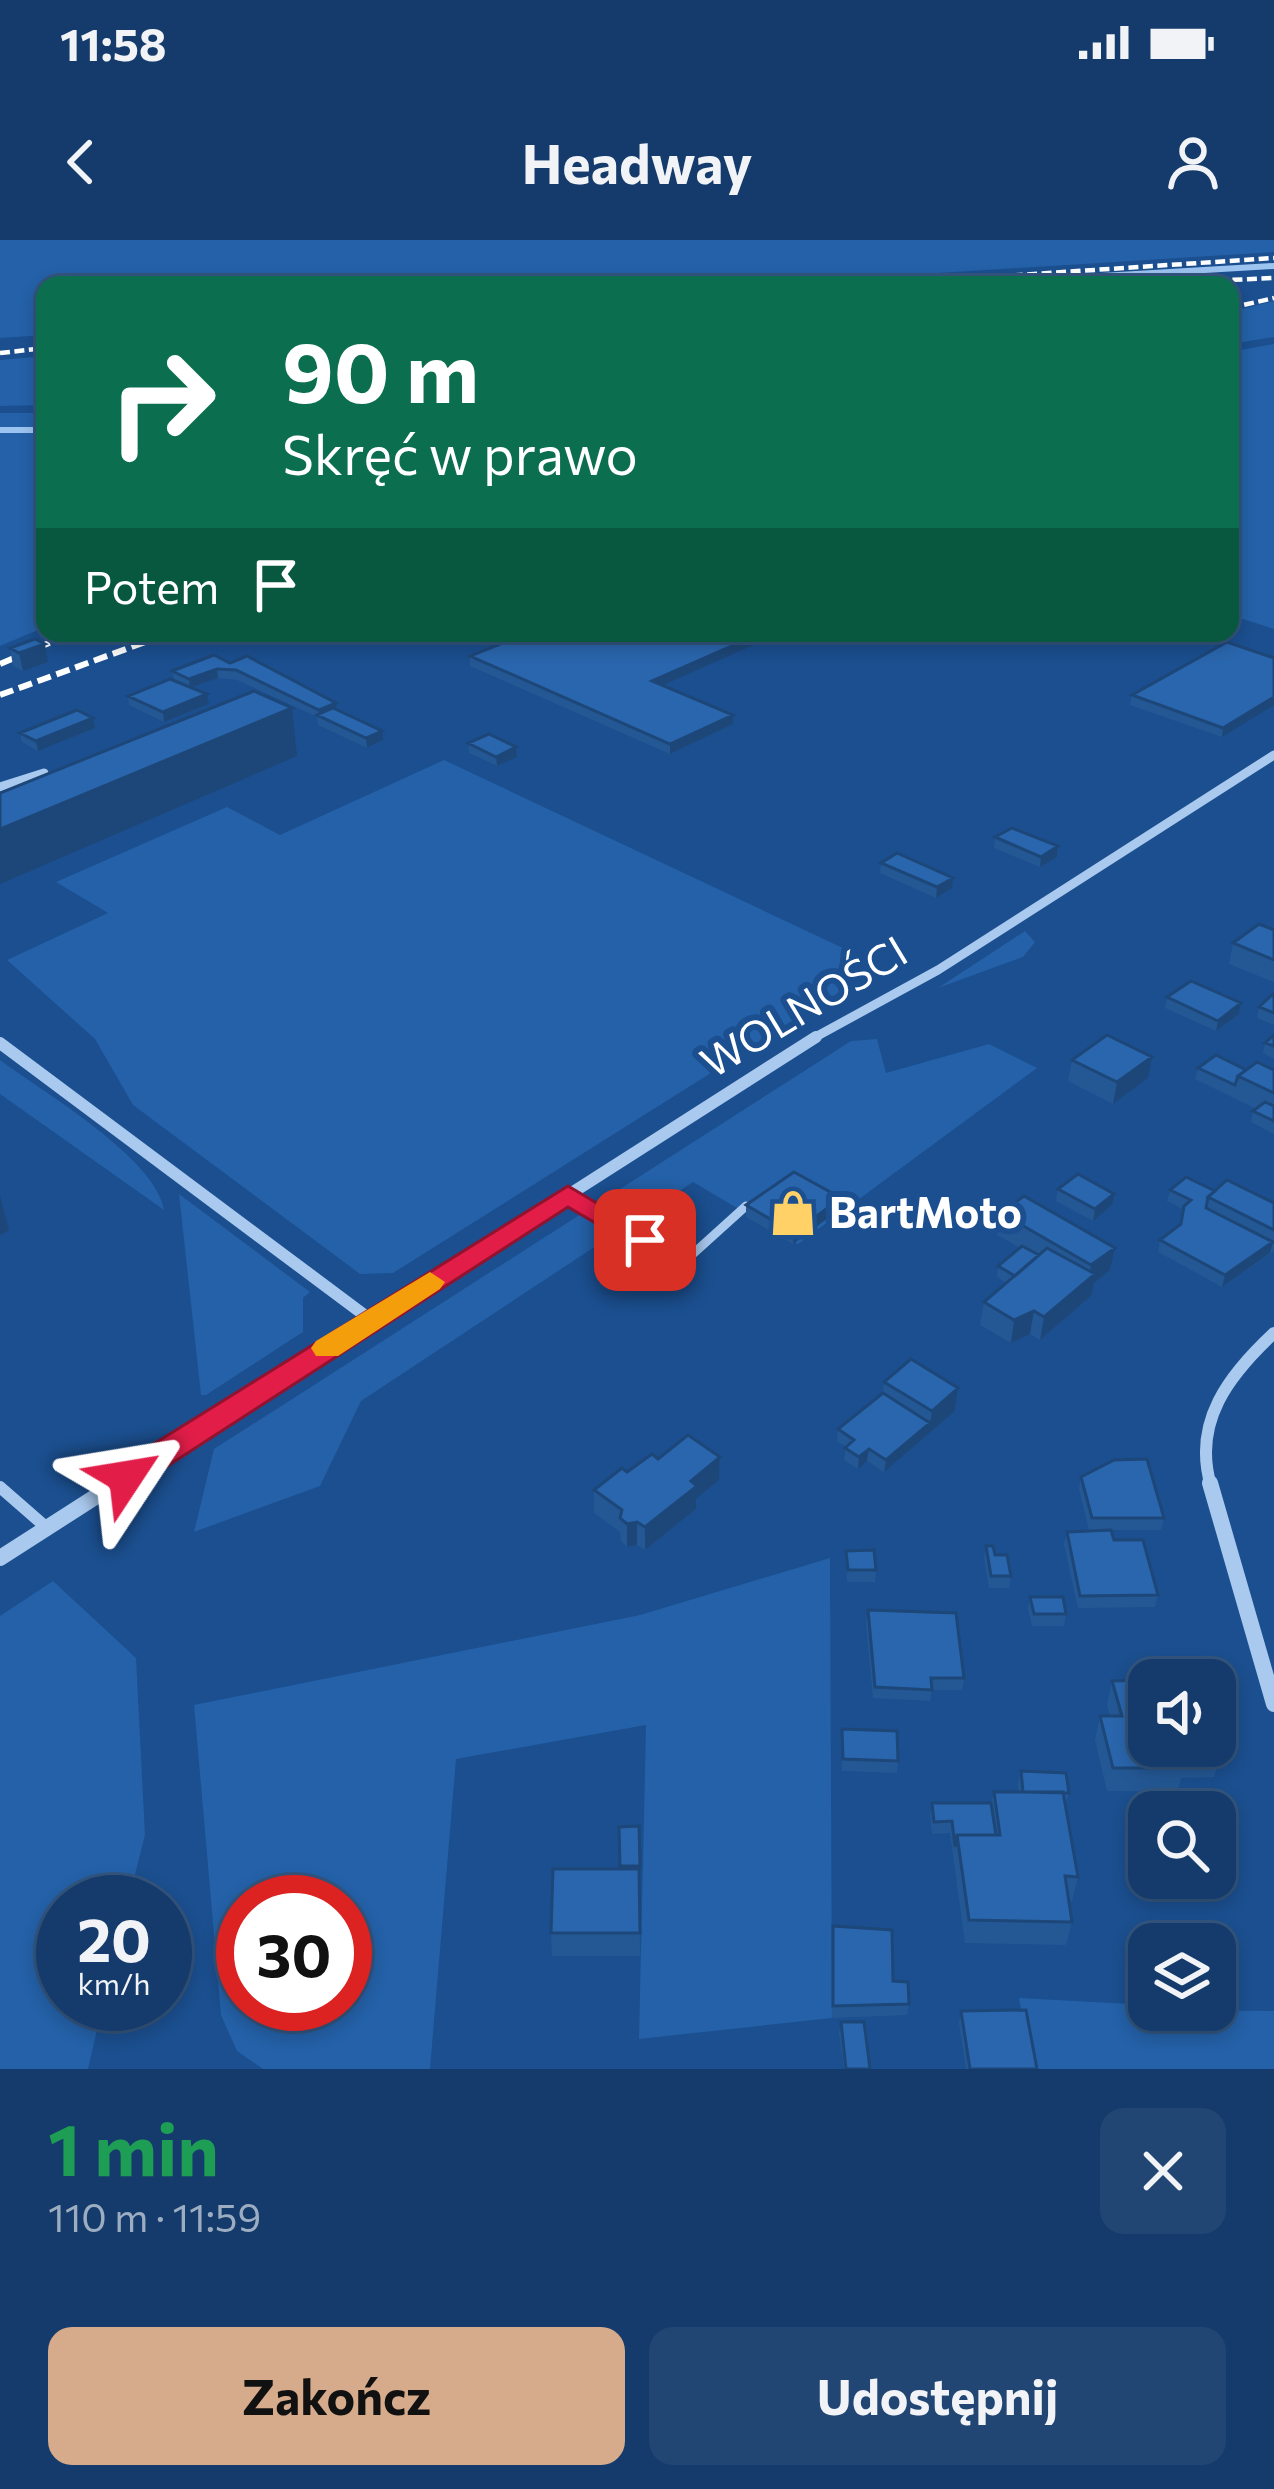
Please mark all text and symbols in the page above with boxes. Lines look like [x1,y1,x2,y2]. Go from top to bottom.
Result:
text: 11:58 [60,15,167,70]
icon: back [48,129,114,195]
text: Headway [522,129,752,195]
icon: person [1160,129,1226,195]
text: 90 m [282,318,479,420]
icon: right [84,324,240,480]
text: Skręć w prawo [282,420,638,486]
icon: arrive [243,552,309,618]
text: Potem [84,558,219,613]
street label: WOLNOŚCI [690,923,916,1087]
place label: BartMoto [829,1185,1022,1237]
shop icon: BartMoto [768,1188,818,1238]
pin [594,1189,696,1291]
icon: arrive [612,1207,678,1273]
position arrow [63,1414,189,1540]
map controls [1128,1659,1236,2031]
button: sound [1128,1659,1236,1767]
button: search [1128,1791,1236,1899]
speed limit sign: 30 [216,1875,372,2031]
text: 20 [77,1901,151,1974]
button: layers [1128,1923,1236,2031]
text: km/h [78,1964,150,2001]
text: 1 min [48,2103,219,2191]
button: close [1100,2108,1226,2234]
text: 110 m · 11:59 [48,2192,261,2240]
button: Zakończ [48,2327,625,2465]
button: Udostępnij [649,2327,1226,2465]

